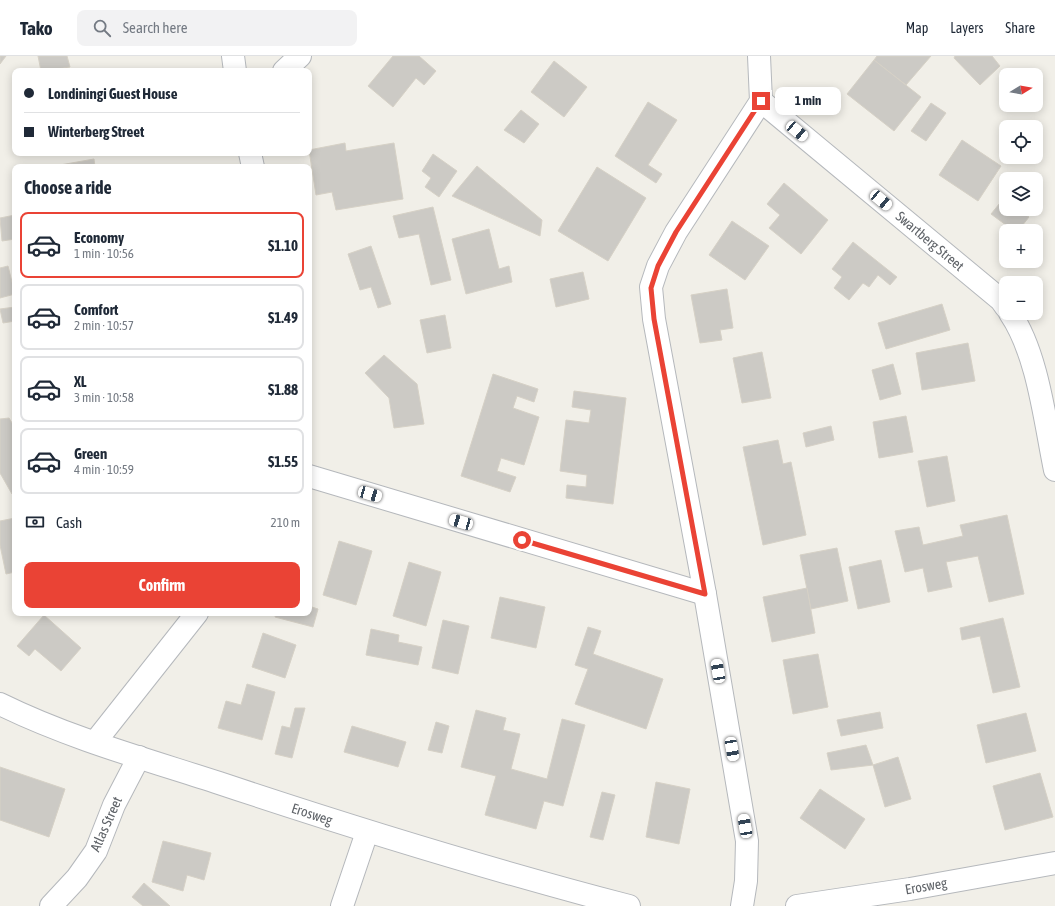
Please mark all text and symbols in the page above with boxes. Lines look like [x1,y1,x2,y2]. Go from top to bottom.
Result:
search box [77,10,357,46]
text: Tako [20,17,53,39]
icon: search [91,17,113,39]
text: Search here [123,19,187,36]
text: Map [906,20,928,36]
text: Layers [950,20,983,36]
text: Share [1005,20,1035,36]
north arrow [999,68,1043,112]
map controls [999,68,1043,320]
text: Londiningi Guest House [48,85,177,102]
callout: 1 min [775,87,841,115]
route end [752,92,770,110]
text: 1 min [795,93,821,108]
car [784,119,810,143]
button: locate [999,120,1043,164]
text: Winterberg Street [48,123,144,140]
button: layers [999,172,1043,216]
text: Choose a ride [24,177,112,198]
car [868,188,894,212]
street label: Swartberg Street [893,208,967,274]
button: + [999,224,1043,268]
icon: car [26,227,62,263]
text: Economy [74,229,124,246]
text: $1.10 [268,237,298,254]
text: 1 min · 10:56 [74,246,134,261]
button: − [999,276,1043,320]
icon: car [26,299,62,335]
text: Comfort [74,301,118,318]
text: $1.49 [268,309,298,326]
text: 2 min · 10:57 [74,318,134,333]
icon: car [26,371,62,407]
text: XL [74,373,87,390]
text: $1.88 [268,381,298,398]
text: 3 min · 10:58 [74,390,134,405]
icon: car [26,443,62,479]
text: Green [74,445,107,462]
text: $1.55 [268,453,298,470]
text: 4 min · 10:59 [74,462,134,477]
car [357,485,383,503]
icon: cash [24,511,46,533]
car [448,513,474,531]
text: Cash [56,514,82,531]
text: 210 m [271,515,300,530]
route start [513,531,531,549]
button: Confirm [24,562,300,608]
car [710,658,726,684]
car [724,736,740,762]
street label: Atlas Street [87,794,125,854]
street label: Erosweg [289,800,335,828]
car [737,813,753,839]
street label: Erosweg [904,874,948,898]

